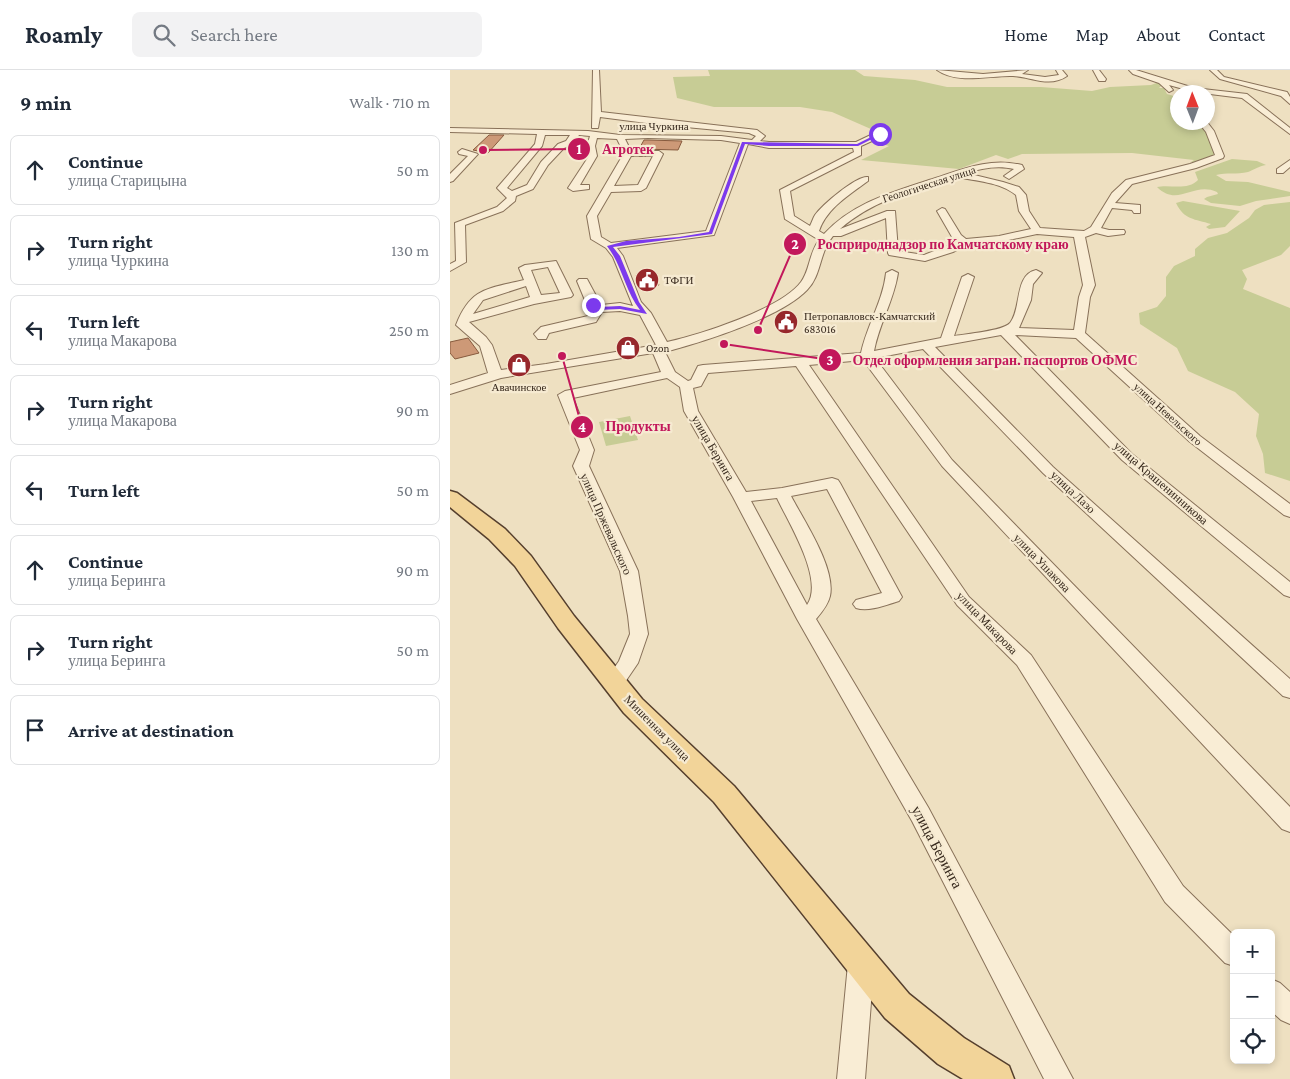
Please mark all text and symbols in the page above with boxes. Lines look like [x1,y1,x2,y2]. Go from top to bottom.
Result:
search box [132,12,482,57]
text: Roamly [25,21,102,48]
icon: search [150,21,178,49]
text: Search here [190,24,278,45]
text: Home [1005,25,1048,45]
text: Map [1076,25,1108,45]
text: About [1136,25,1180,45]
text: Contact [1208,25,1265,45]
north arrow [1170,85,1215,130]
text: 9 min [20,91,71,115]
text: Walk · 710 m [349,94,430,111]
street label: улица Чуркина [619,120,689,132]
route start [869,123,892,146]
callout: Агротек [567,135,664,164]
text: 1 [576,141,582,157]
text: Агротек [602,141,655,157]
text: Continue [68,151,143,172]
icon: ahead [21,156,49,184]
text: 50 m [397,162,429,179]
street label: Геологическая улица [881,163,977,205]
text: улица Старицына [68,172,187,189]
callout: Росприроднадзор по Камчатскому краю [782,229,1079,258]
text: Turn right [68,231,153,252]
icon: right [21,236,49,264]
text: 2 [791,236,799,252]
text: Росприроднадзор по Камчатскому краю [817,236,1069,252]
text: 130 m [391,242,429,259]
text: улица Чуркина [68,252,169,269]
public building icon: ТФГИ [634,267,660,293]
place label: ТФГИ [664,274,694,286]
route end [582,294,605,317]
public building icon: Петропавловск-Камчатский 683016 [773,309,799,335]
place label: Петропавловск-Камчатский 683016 [804,310,935,335]
text: Turn left [68,311,140,332]
icon: left [21,316,49,344]
text: 250 m [389,322,429,339]
text: улица Макарова [68,332,177,349]
shop icon: Ozon [615,335,641,361]
place label: Ozon [646,342,669,354]
callout: Отдел оформления загран. паспортов ОФМС [818,345,1148,374]
shop icon: Авачинское [506,352,532,378]
text: 3 [826,352,834,368]
text: Отдел оформления загран. паспортов ОФМС [852,352,1138,368]
street label: улица Невельского [1131,380,1205,448]
place label: Авачинское [492,381,547,393]
text: Turn right [68,391,153,412]
icon: right [21,396,49,424]
text: 90 m [396,402,429,419]
text: улица Макарова [68,412,177,429]
callout: Продукты [570,412,680,441]
street label: улица Беринга [689,413,738,484]
text: Продукты [605,418,671,434]
text: 4 [578,419,586,435]
street label: улица Крашенинникова [1111,438,1211,528]
street label: улица Лазо [1048,468,1098,516]
street label: улица Пржевальского [577,471,635,577]
icon: left [21,476,49,504]
text: Turn left [68,480,140,501]
text: 50 m [397,482,429,499]
street label: улица Ушакова [1011,531,1074,596]
text: Continue [68,551,143,572]
icon: ahead [21,556,49,584]
text: 90 m [396,562,429,579]
text: улица Беринга [68,572,166,589]
street label: улица Макарова [954,589,1021,658]
text: Turn right [68,631,153,652]
icon: right [21,636,49,664]
text: 50 m [397,642,429,659]
text: улица Беринга [68,652,166,669]
street label: Мишенная улица [621,692,693,764]
icon: arrive [21,716,49,744]
text: Arrive at destination [68,720,234,741]
street label: улица Беринга [908,803,966,891]
map controls [1230,929,1275,1064]
button: + [1230,929,1275,974]
button: − [1230,974,1275,1019]
button: locate [1230,1019,1275,1064]

